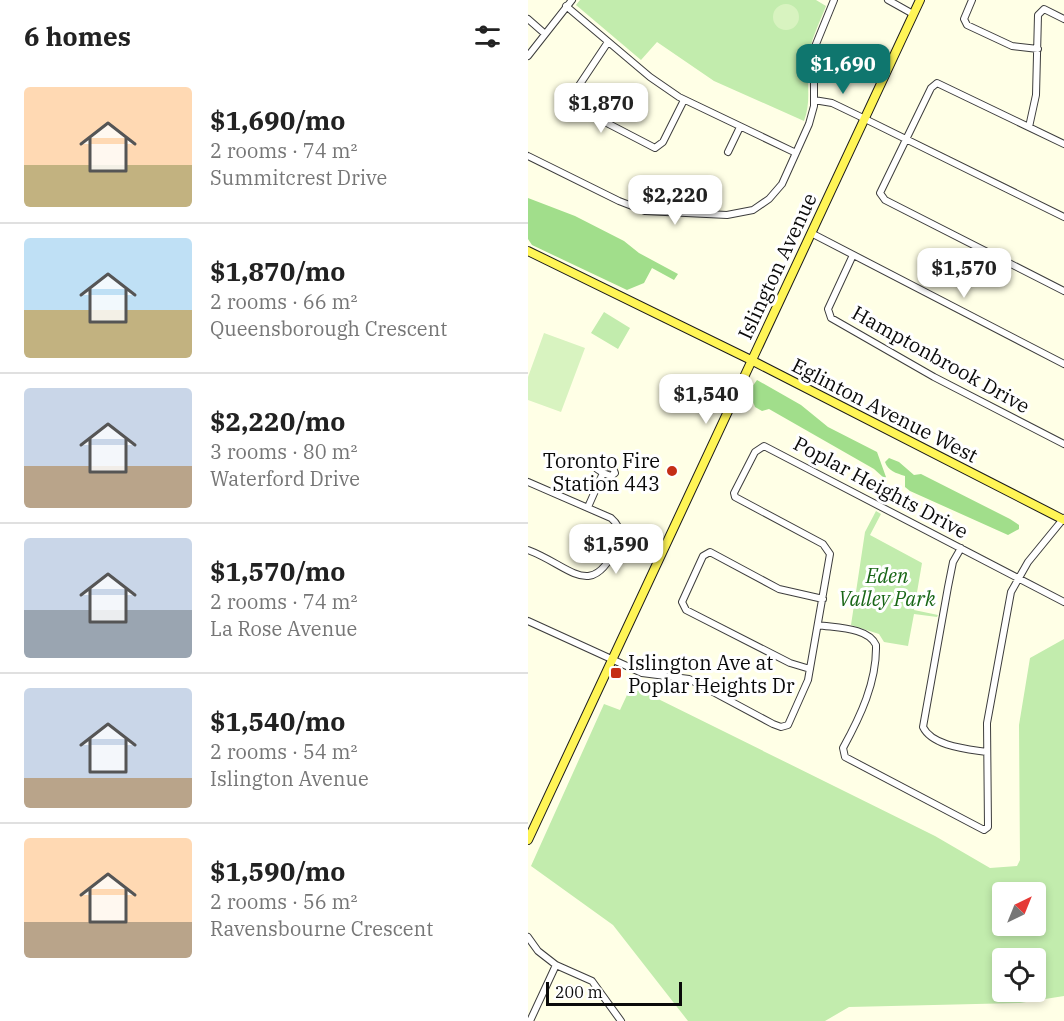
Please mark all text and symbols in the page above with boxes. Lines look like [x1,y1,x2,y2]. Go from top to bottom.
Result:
text: 6 homes [24,19,131,53]
icon: filters [471,20,504,53]
pin: $1,690 [794,44,892,95]
text: $1,690 [810,50,876,77]
pin: $1,870 [552,83,650,134]
text: $1,870 [568,89,634,116]
text: $1,690/mo [210,103,345,137]
icon: home [72,111,144,183]
text: 2 rooms · 74 m² [210,137,357,164]
text: Summitcrest Drive [210,164,387,191]
pin: $2,220 [626,175,724,226]
text: $2,220 [642,181,708,208]
street label: Islington Avenue [731,188,823,344]
pin: $1,570 [915,248,1013,299]
text: $1,870/mo [210,254,345,288]
text: $1,570 [931,254,997,281]
icon: home [72,262,144,334]
text: 2 rooms · 66 m² [210,288,357,315]
street label: Hamptonbrook Drive [847,299,1035,419]
text: Queensborough Crescent [210,315,447,342]
street label: Eglinton Avenue West [787,351,983,469]
pin: $1,540 [657,374,755,425]
text: $1,540 [673,380,739,407]
text: $2,220/mo [210,404,345,438]
icon: home [72,412,144,484]
street label: Poplar Heights Drive [789,430,973,544]
text: 3 rooms · 80 m² [210,438,357,465]
place label: Toronto Fire Station 443 [543,447,660,497]
marker: Toronto Fire Station 443 [665,464,679,478]
text: Waterford Drive [210,465,360,492]
pin: $1,590 [567,524,665,575]
text: $1,590 [583,530,649,557]
text: $1,570/mo [210,554,345,588]
icon: home [72,562,144,634]
park label: Eden Valley Park [838,562,936,612]
text: 2 rooms · 74 m² [210,588,357,615]
text: La Rose Avenue [210,615,357,642]
place label: Islington Ave at Poplar Heights Dr [628,649,795,699]
marker: Islington Ave at Poplar Heights Dr [609,666,623,680]
text: $1,540/mo [210,704,345,738]
icon: home [72,712,144,784]
text: 2 rooms · 54 m² [210,738,357,765]
text: Islington Avenue [210,765,369,792]
text: $1,590/mo [210,854,345,888]
icon: home [72,862,144,934]
north arrow [992,882,1046,936]
map controls [992,882,1046,1002]
text: 2 rooms · 56 m² [210,888,357,915]
text: Ravensbourne Crescent [210,915,433,942]
button: locate [992,948,1046,1002]
scale bar [546,979,682,1006]
text: 200 m [555,982,603,1002]

